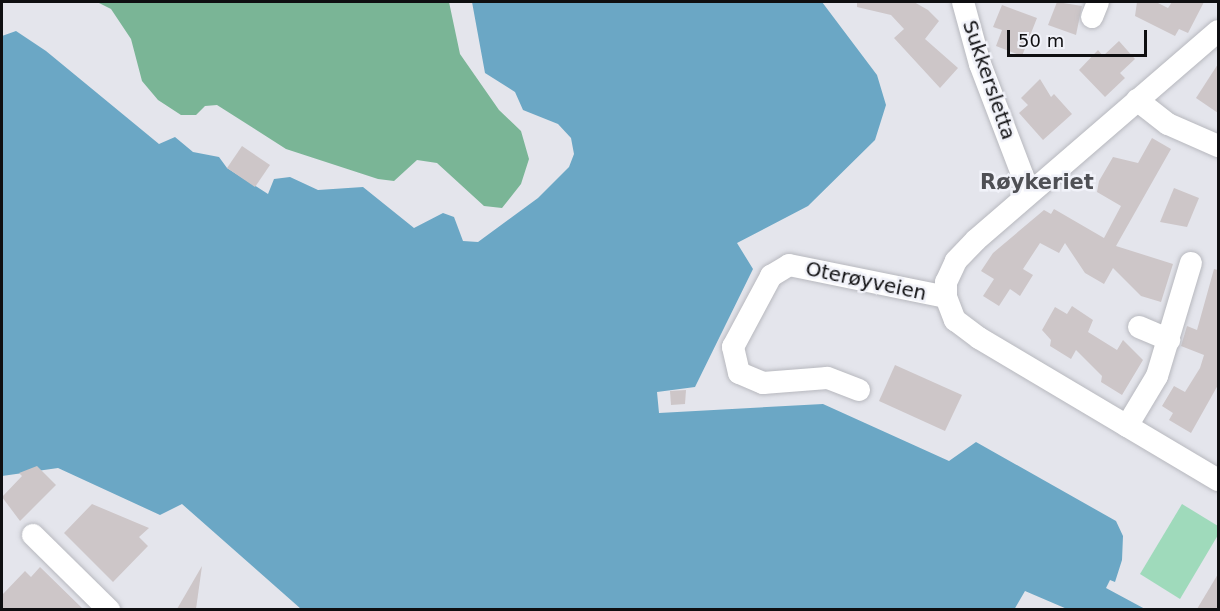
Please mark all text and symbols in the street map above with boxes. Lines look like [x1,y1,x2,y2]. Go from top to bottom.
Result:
street label: Sukkersletta [957,17,1021,143]
scale bar [1010,18,1150,56]
text: 50 m [1018,30,1064,51]
district label: Røykeriet [980,169,1094,195]
street label: Oterøyveien [803,256,929,306]

